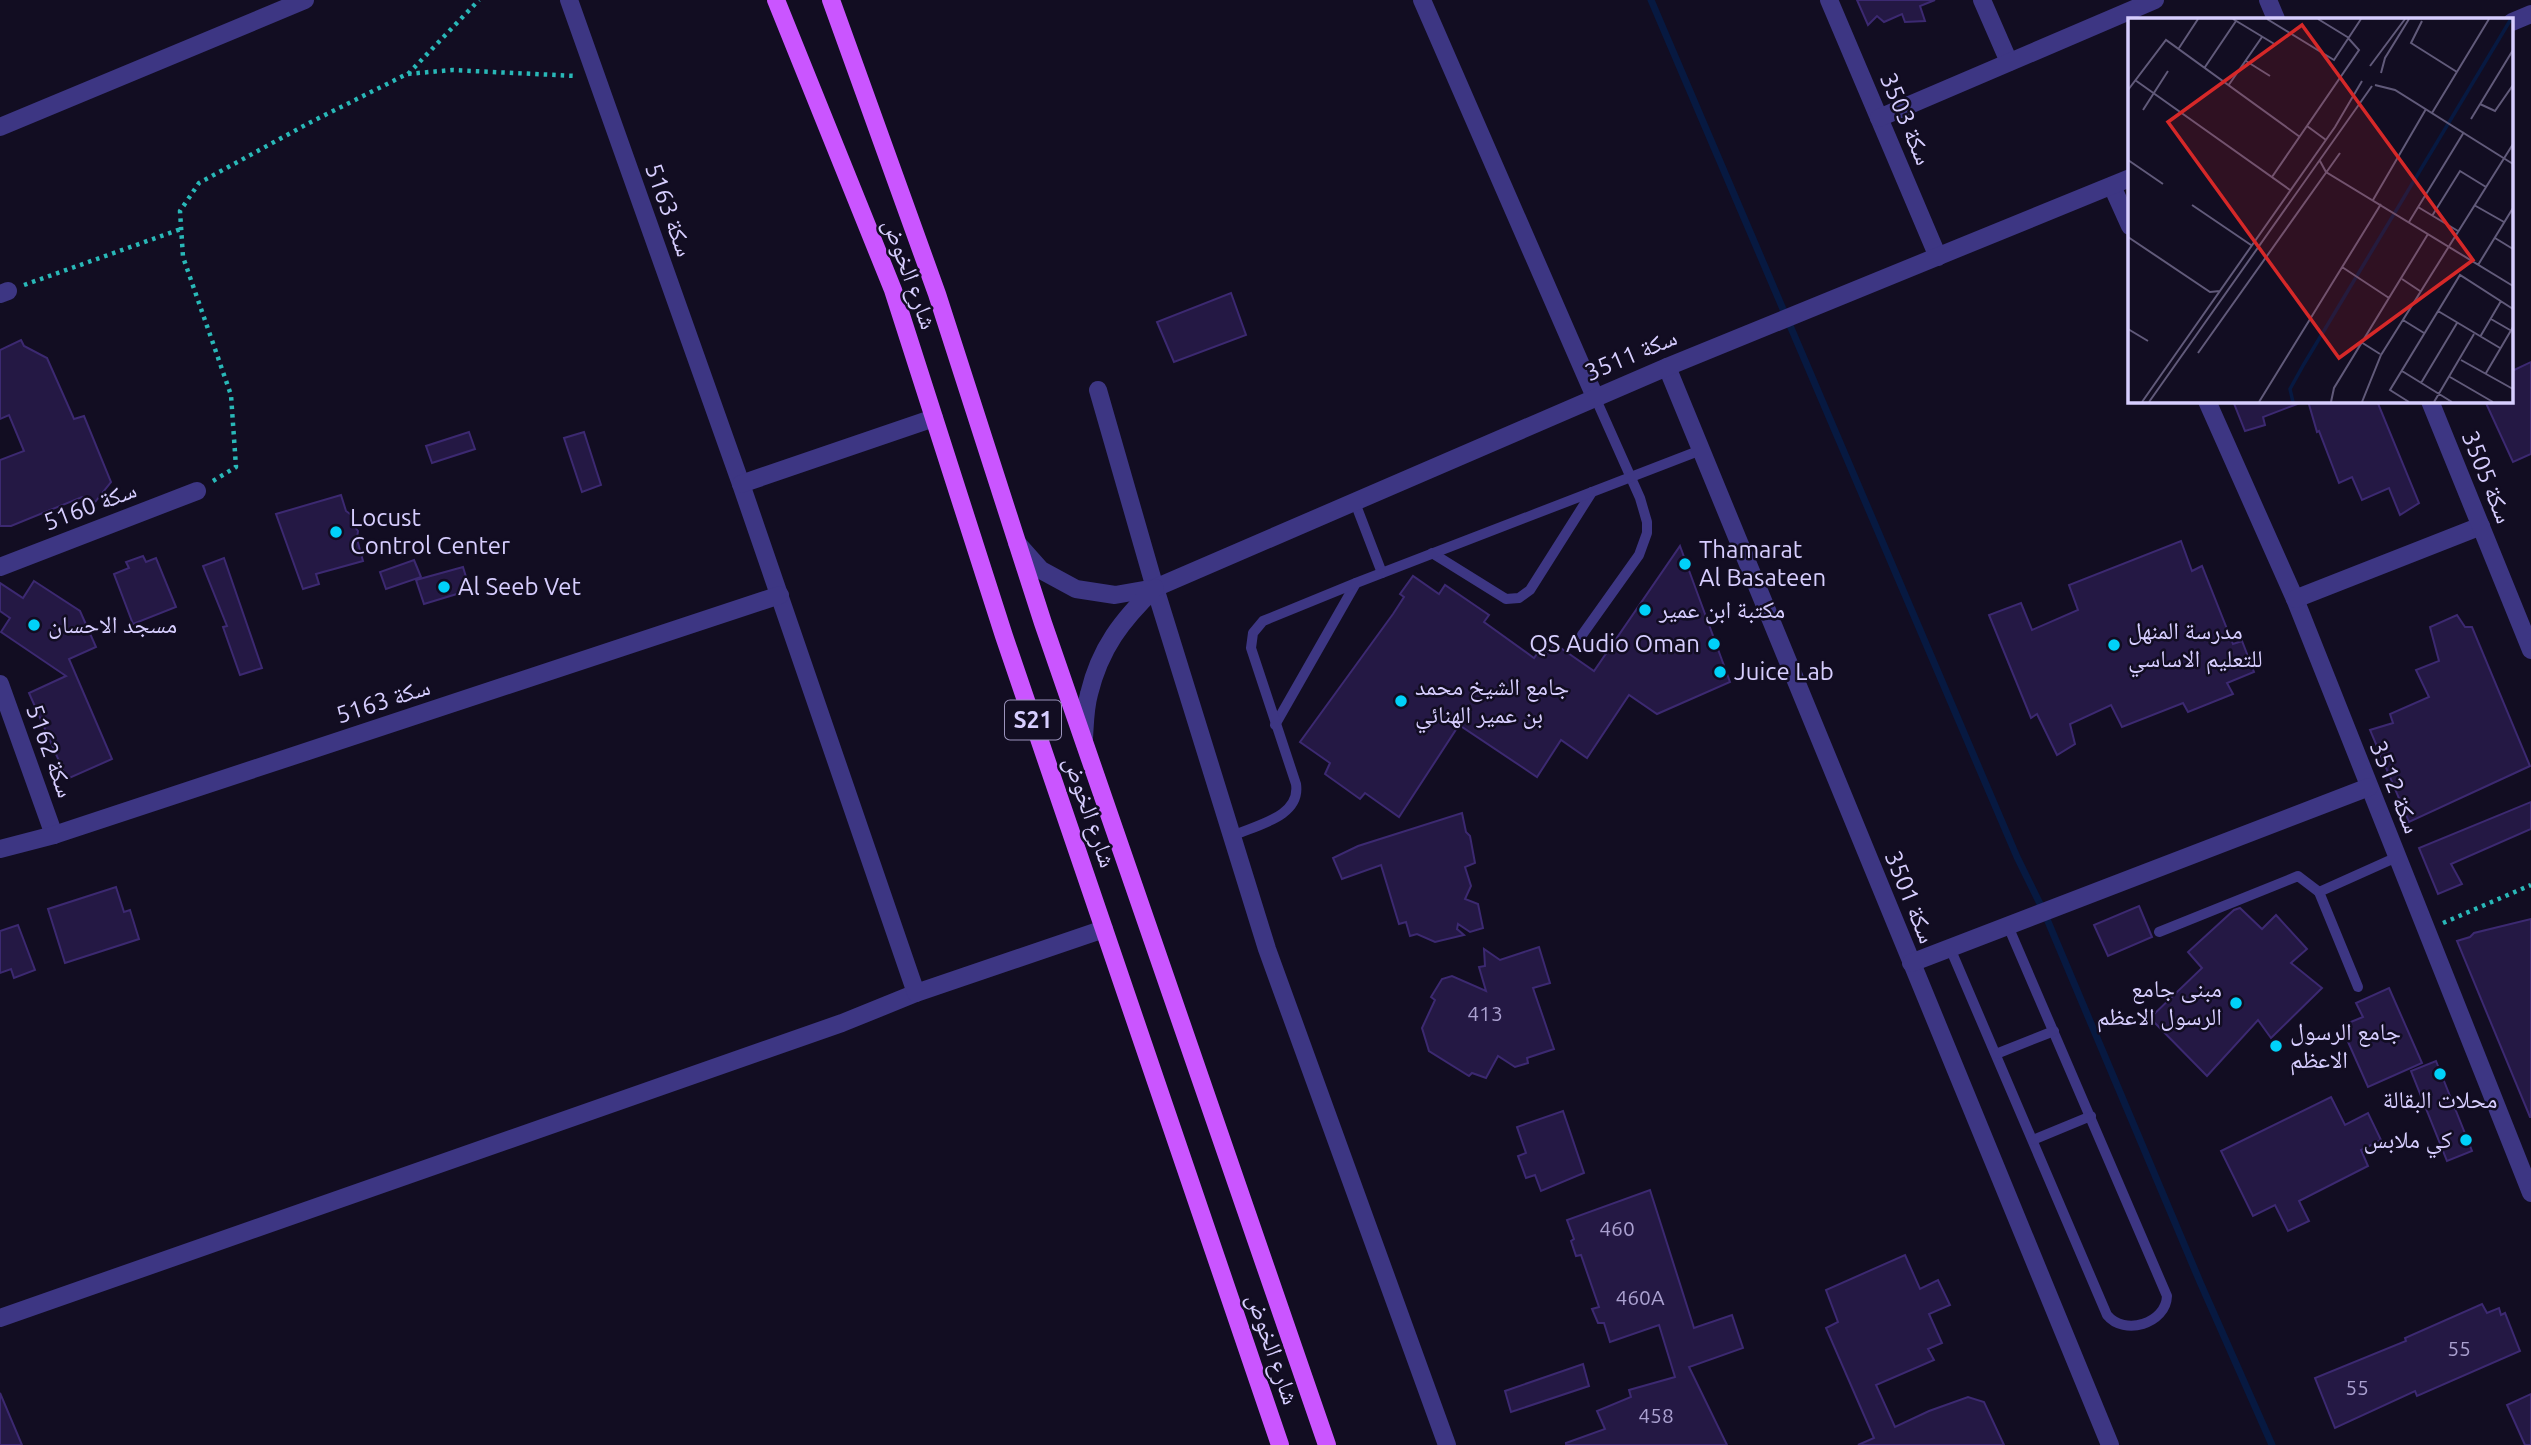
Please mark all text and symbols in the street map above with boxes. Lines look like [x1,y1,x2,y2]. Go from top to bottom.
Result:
inset map [2128,18,2514,402]
street label: سكة 3503 [1875,69,1938,169]
street label: سكة 5163 [640,159,699,260]
street label: شارع الخوض [876,215,943,333]
street label: سكة 3511 [1581,323,1681,386]
street label: سكة 3505 [2457,427,2518,527]
street label: سكة 5160 [40,475,140,536]
place label: Locust Control Center [350,504,510,559]
marker: Locust Control Center [328,524,344,540]
place label: Thamarat Al Basateen [1699,536,1826,591]
marker: Thamarat Al Basateen [1677,556,1693,572]
place label: Al Seeb Vet [458,573,582,600]
marker: Al Seeb Vet [436,579,452,595]
place label: مكتبة ابن عمير [1658,596,1785,624]
marker: مكتبة ابن عمير [1637,602,1653,618]
place label: مسجد الاحسان [48,611,177,639]
marker: مسجد الاحسان [26,617,42,633]
place label: مدرسة المنهل للتعليم الاساسي [2128,617,2263,678]
place label: QS Audio Oman [1529,630,1700,657]
marker: QS Audio Oman [1706,636,1722,652]
marker: مدرسة المنهل للتعليم الاساسي [2106,637,2122,653]
place label: Juice Lab [1734,658,1834,685]
marker: Juice Lab [1712,664,1728,680]
street label: سكة 5163 [332,673,433,728]
place label: جامع الشيخ محمد بن عمير الهنائي [1415,673,1569,734]
marker: جامع الشيخ محمد بن عمير الهنائي [1393,693,1409,709]
street label: سكة 5162 [21,700,80,801]
road number: S21 [1005,700,1061,740]
street label: سكة 3512 [2365,737,2426,837]
street label: شارع الخوض [1057,753,1122,871]
street label: سكة 3501 [1880,847,1941,947]
place label: مبنى جامع الرسول الاعظم [2097,975,2222,1033]
marker: مبنى جامع الرسول الاعظم [2228,995,2244,1011]
house number: 413 [1467,1001,1503,1025]
place label: جامع الرسول الاعظم [2290,1018,2401,1076]
marker: جامع الرسول الاعظم [2268,1038,2284,1054]
marker: محلات البقالة [2432,1066,2448,1082]
place label: محلات البقالة [2383,1086,2497,1114]
place label: كي ملابس [2363,1126,2452,1159]
marker: كي ملابس [2458,1132,2474,1148]
house number: 460 [1599,1216,1635,1240]
house number: 460A [1615,1285,1665,1309]
street label: شارع الخوض [1240,1290,1305,1408]
house number: 55 [2447,1336,2471,1360]
house number: 55 [2345,1375,2369,1399]
house number: 458 [1638,1403,1674,1427]

